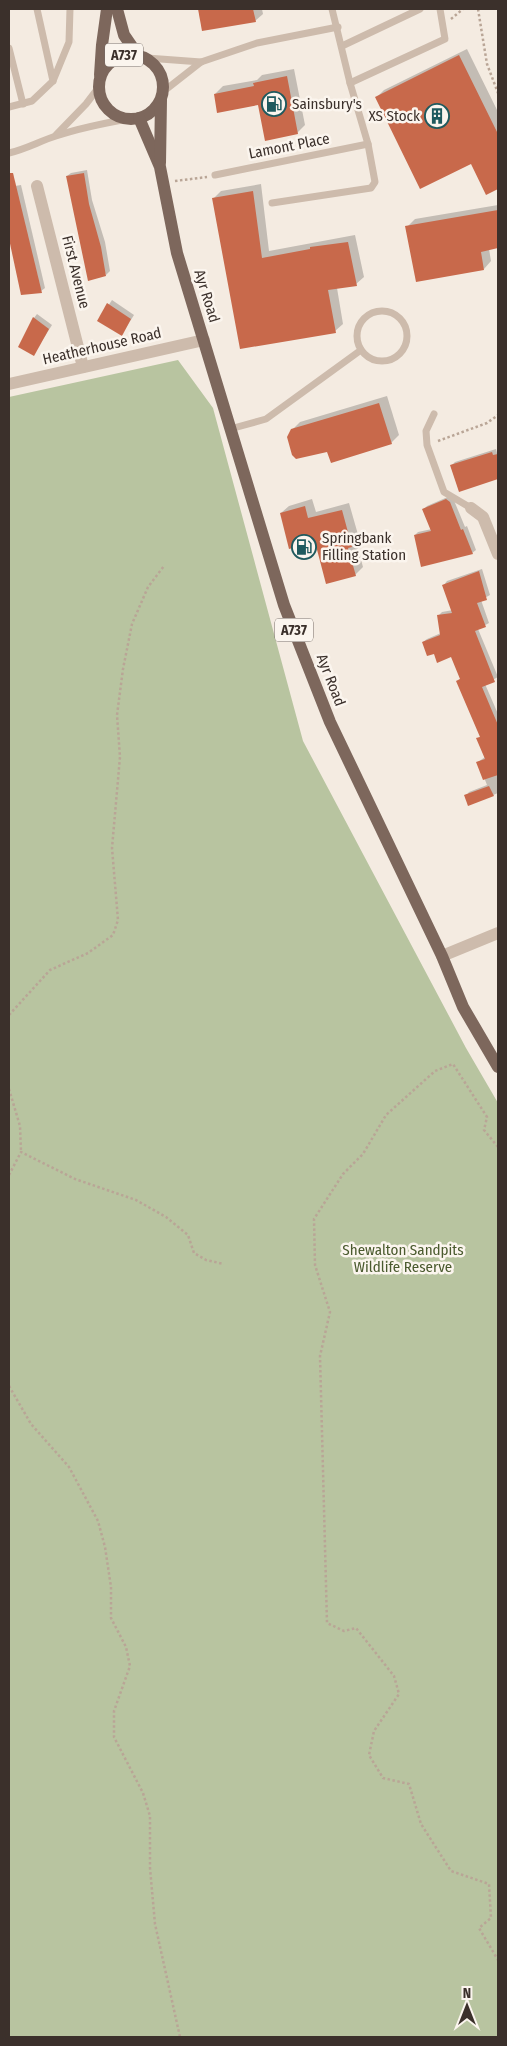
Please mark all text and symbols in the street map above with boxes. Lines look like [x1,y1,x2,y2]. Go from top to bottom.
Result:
road number: A737 [105,44,143,66]
fuel station icon: Sainsbury's [261,91,287,117]
place label: Sainsbury's [292,95,362,113]
building icon: XS Stock [424,103,450,129]
place label: XS Stock [368,107,420,125]
street label: Lamont Place [247,129,331,163]
street label: First Avenue [58,234,94,310]
street label: Ayr Road [190,267,224,325]
street label: Heatherhouse Road [41,324,163,368]
place label: Springbank Filling Station [322,529,406,564]
fuel station icon: Springbank Filling Station [291,534,317,560]
road number: A737 [275,618,313,642]
street label: Ayr Road [313,651,349,709]
park label: Shewalton Sandpits Wildlife Reserve [342,1241,464,1276]
north arrow [442,1981,492,2031]
text: N [463,1985,471,2002]

